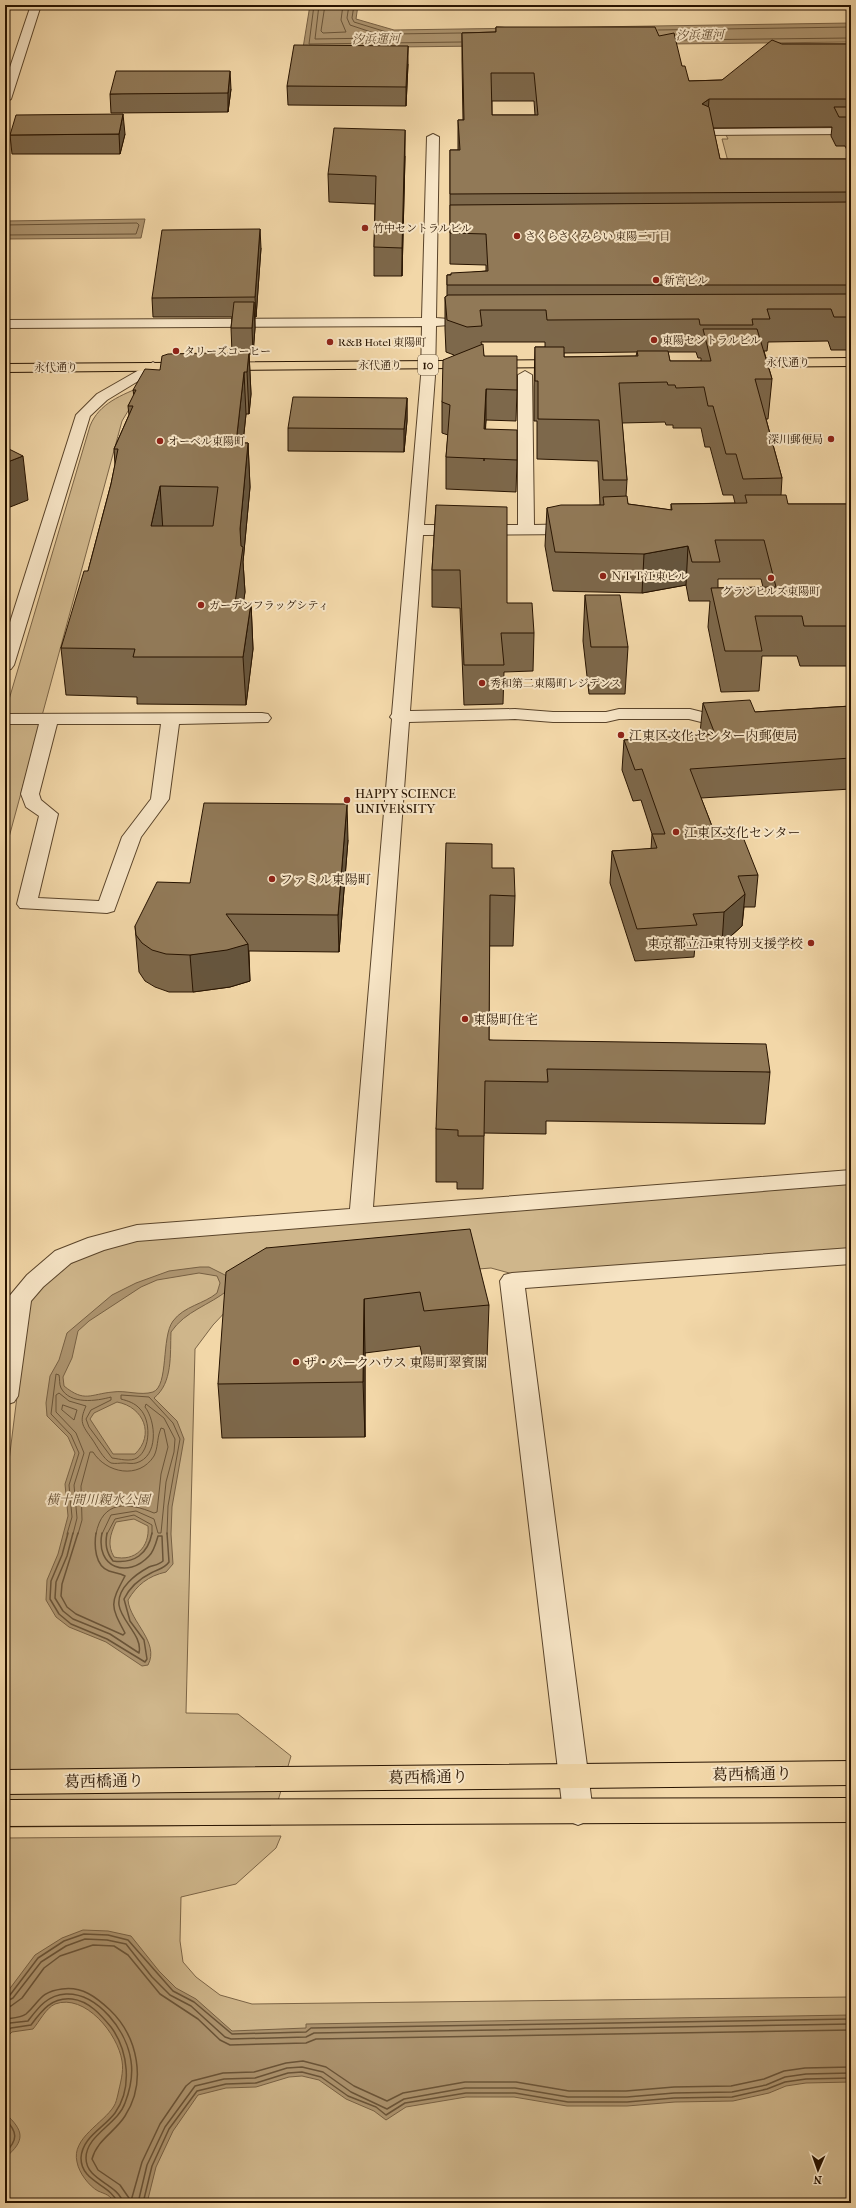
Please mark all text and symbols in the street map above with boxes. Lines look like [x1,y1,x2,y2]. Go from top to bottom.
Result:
water label: 汐浜運河 [676,28,726,42]
water label: 汐浜運河 [352,32,402,46]
place label: 竹中セントラルビル [373,222,472,235]
marker: 竹中セントラルビル [360,223,370,233]
place label: さくらさくみらい 東陽二丁目 [525,230,670,243]
marker: さくらさくみらい 東陽二丁目 [512,231,522,241]
place label: 新宮ビル [664,274,708,287]
marker: 新宮ビル [651,275,661,285]
place label: 東陽セントラルビル [662,334,761,347]
marker: 東陽セントラルビル [649,335,659,345]
place label: R&B Hotel 東陽町 [338,336,426,349]
marker: R&B Hotel 東陽町 [325,337,335,347]
place label: タリーズコーヒー [184,345,271,358]
marker: タリーズコーヒー [171,346,181,356]
road number: 10 [418,355,438,375]
street label: 永代通り [766,356,810,369]
street label: 永代通り [358,359,402,372]
street label: 永代通り [34,361,78,374]
place label: 深川郵便局 [768,433,823,446]
marker: 深川郵便局 [826,434,836,444]
place label: オーベル東陽町 [168,435,245,448]
marker: オーベル東陽町 [155,436,165,446]
place label: ＮＴＴ江東ビル [611,570,688,583]
marker: ＮＴＴ江東ビル [598,571,608,581]
marker: グランヒルズ東陽町 [766,573,776,583]
place label: グランヒルズ東陽町 [722,585,820,598]
place label: ガーデンフラッグシティ [209,599,329,612]
marker: ガーデンフラッグシティ [196,600,206,610]
place label: 秀和第二東陽町レジデンス [490,677,621,690]
marker: 秀和第二東陽町レジデンス [477,678,487,688]
place label: 江東区文化センター内郵便局 [629,728,797,743]
marker: 江東区文化センター内郵便局 [616,730,626,740]
place label: HAPPY SCIENCE UNIVERSITY [355,786,456,816]
marker: HAPPY SCIENCE UNIVERSITY [342,795,352,805]
place label: 江東区文化センター [684,825,800,840]
marker: 江東区文化センター [671,827,681,837]
place label: ファミル東陽町 [280,872,371,887]
marker: ファミル東陽町 [267,874,277,884]
place label: 東京都立江東特別支援学校 [647,936,803,951]
marker: 東京都立江東特別支援学校 [806,938,816,948]
place label: 東陽町住宅 [473,1012,538,1027]
marker: 東陽町住宅 [460,1014,470,1024]
place label: ザ・パークハウス 東陽町翠賓閣 [304,1355,488,1370]
marker: ザ・パークハウス 東陽町翠賓閣 [291,1357,301,1367]
park label: 横十間川親水公園 [46,1492,152,1507]
street label: 葛西橋通り [712,1764,792,1784]
street label: 葛西橋通り [388,1767,468,1787]
street label: 葛西橋通り [64,1771,144,1791]
north arrow [798,2150,838,2190]
text: N [813,2173,822,2186]

